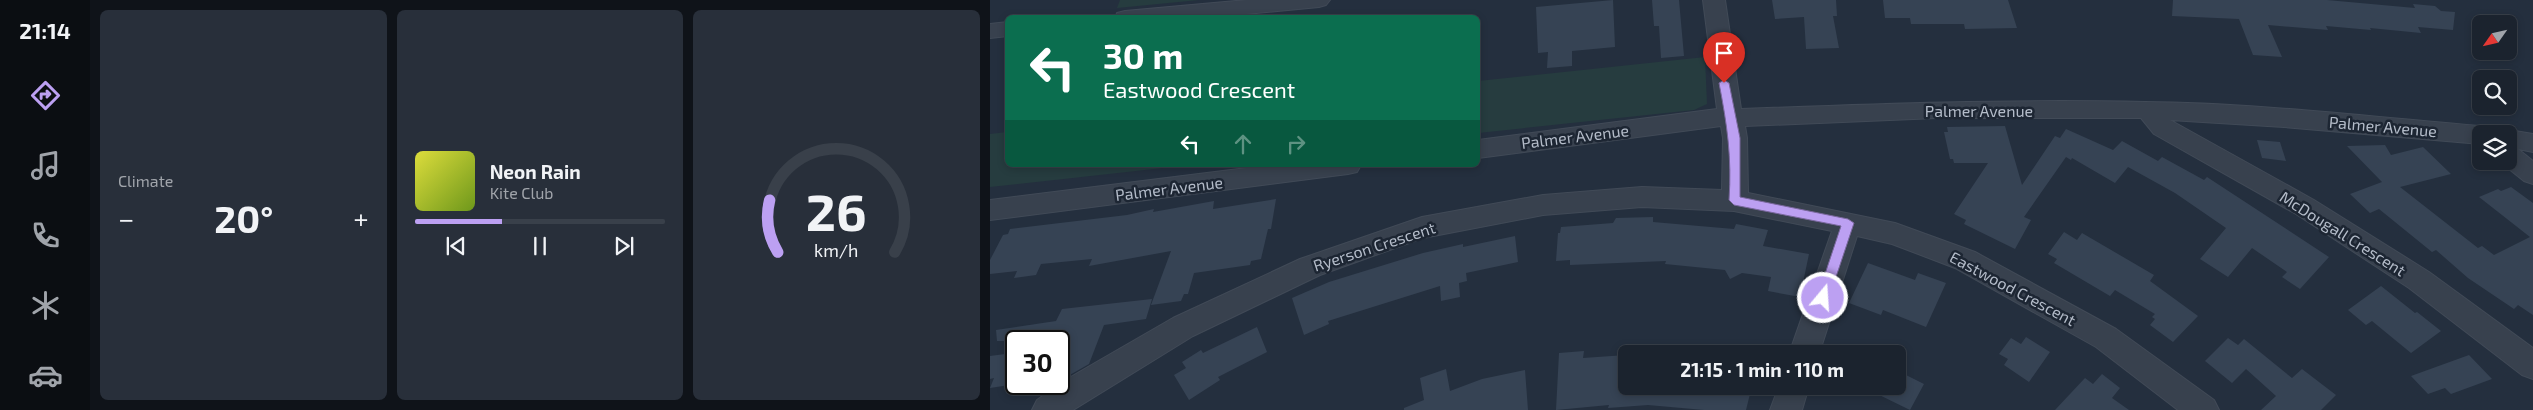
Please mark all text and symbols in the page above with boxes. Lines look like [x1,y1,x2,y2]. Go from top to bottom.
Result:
north arrow [2472,15,2518,60]
map controls [2472,15,2517,170]
text: 21:14 [19,17,71,43]
pin [1703,32,1745,83]
text: 30 m [1103,34,1183,76]
icon: left [1020,35,1085,100]
icon: arrive [1710,39,1738,67]
button: search [2472,70,2517,115]
text: Eastwood Crescent [1103,76,1295,102]
icon: directions [28,78,63,113]
street label: Palmer Avenue [1925,101,2033,120]
street label: Palmer Avenue [2328,112,2438,140]
street label: Palmer Avenue [1520,120,1630,152]
button: layers [2472,125,2517,170]
icon: left [1176,130,1204,158]
icon: ahead [1229,130,1257,158]
icon: right [1282,130,1310,158]
icon: music [28,148,63,183]
text: Neon Rain [490,160,581,183]
text: Climate [118,171,173,190]
street label: Palmer Avenue [1114,172,1224,204]
text: 26 [806,179,867,241]
text: Kite Club [490,183,553,202]
street label: McDougall Crescent [2277,187,2409,279]
text: 20° [214,195,273,241]
text: − [118,201,134,235]
text: + [353,201,369,235]
street label: Ryerson Crescent [1311,217,1437,275]
icon: phone [28,218,63,253]
icon: previous [442,232,470,260]
icon: pause [526,232,554,260]
icon: next [610,232,638,260]
text: km/h [814,239,859,261]
street label: Eastwood Crescent [1947,247,2079,329]
position arrow [1796,271,1848,323]
icon: climate [28,288,63,323]
speed limit sign: 30 [1005,330,1070,395]
icon: car [28,358,63,393]
text: 21:15 · 1 min · 110 m [1680,358,1844,381]

